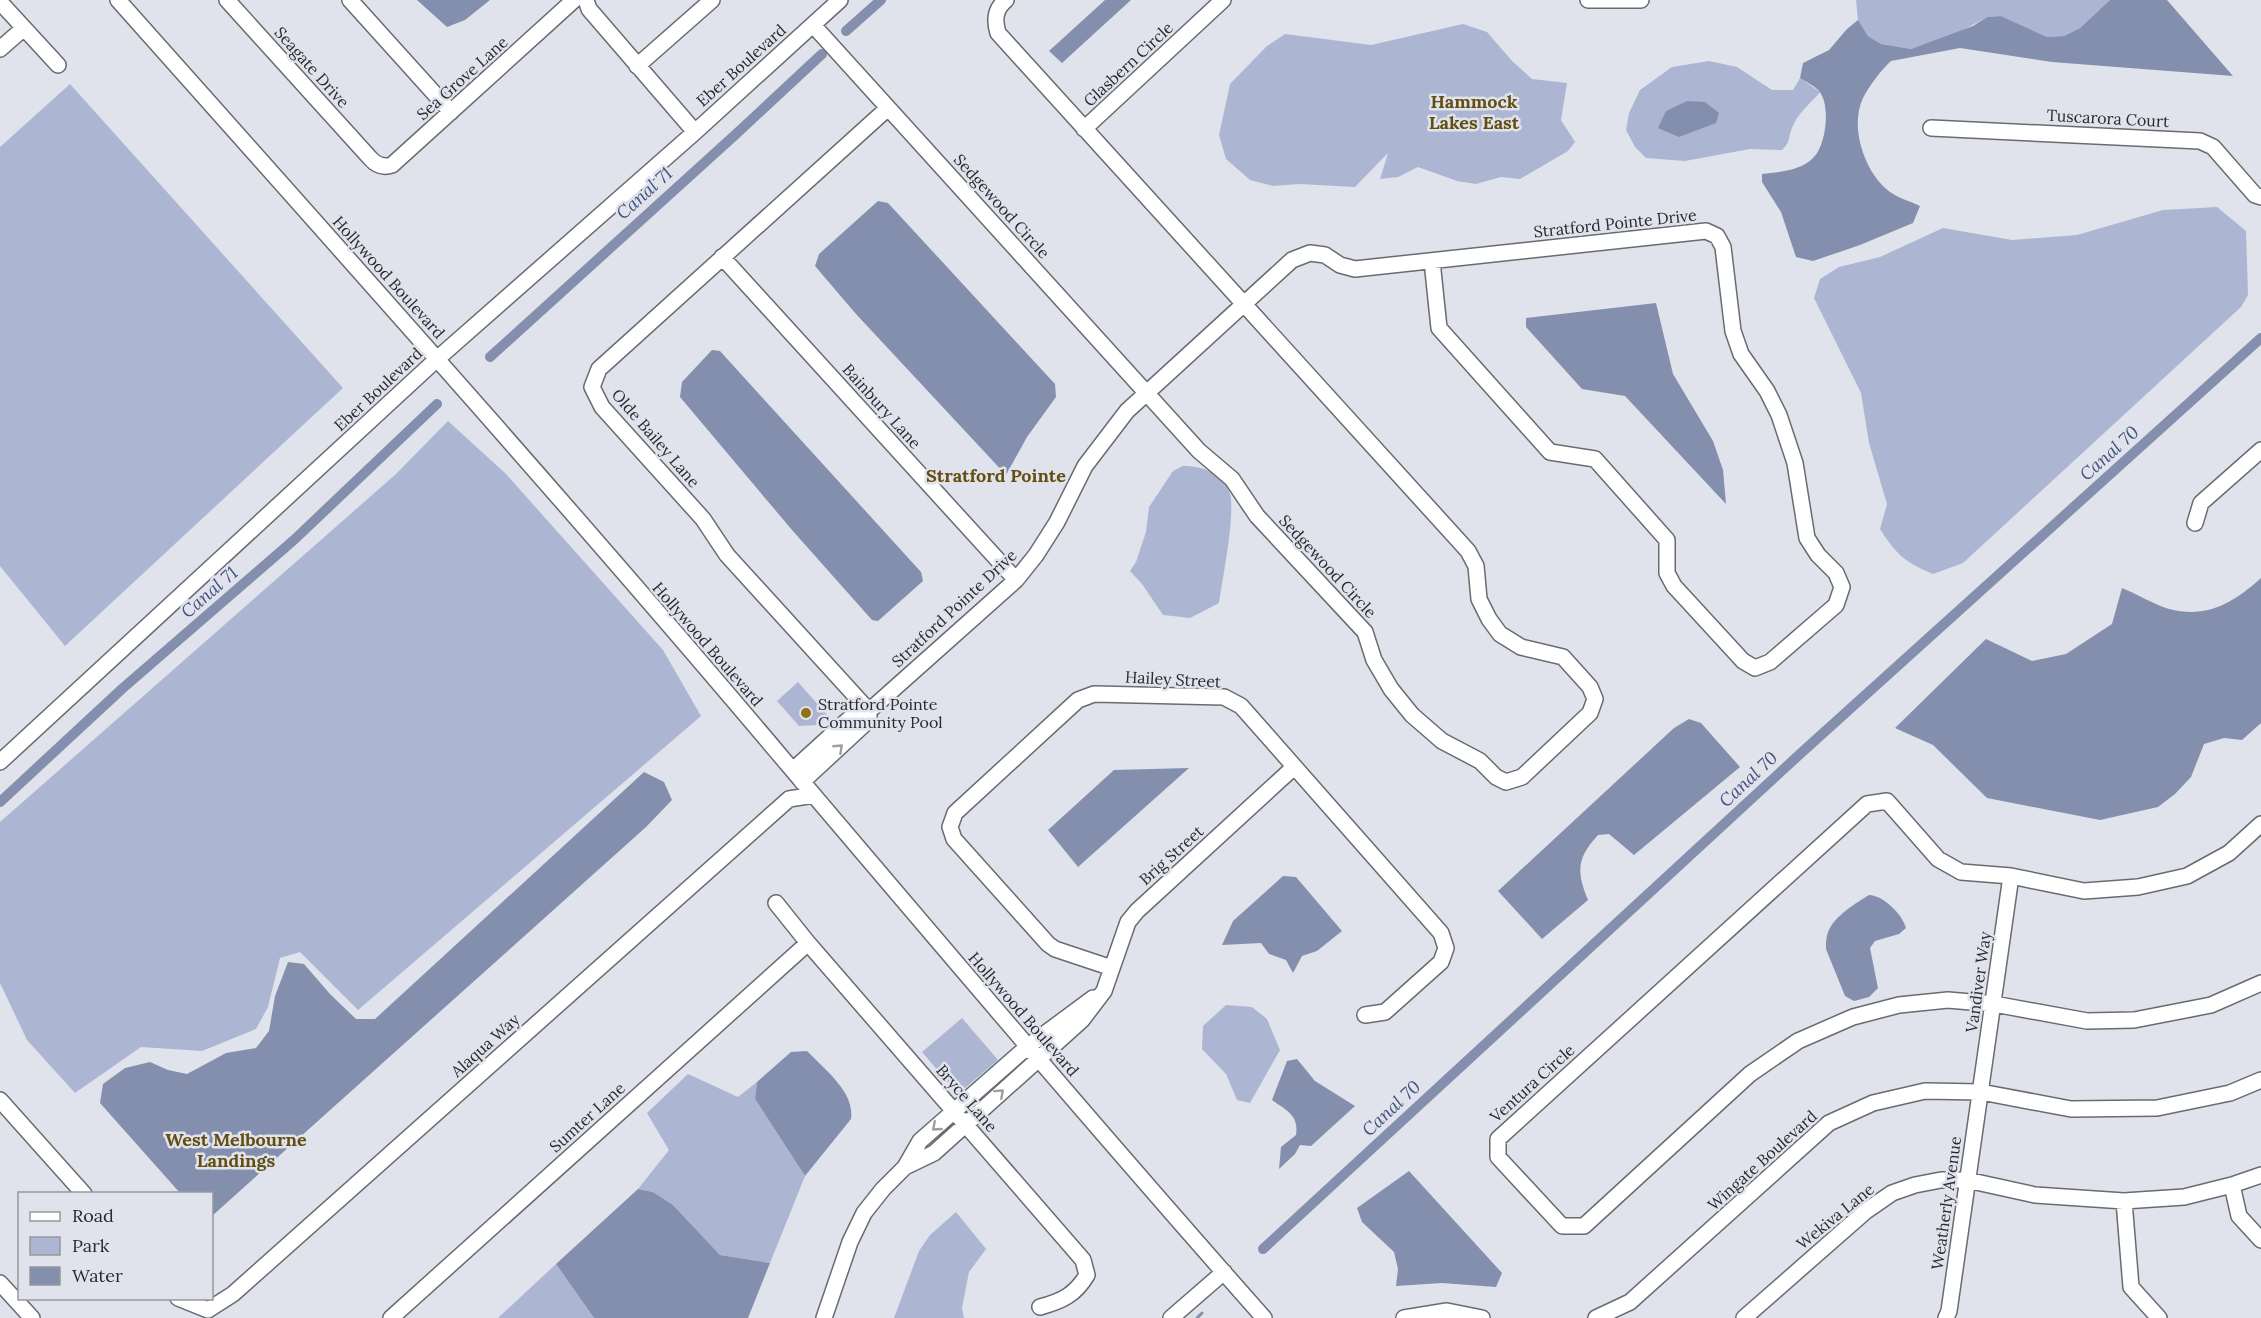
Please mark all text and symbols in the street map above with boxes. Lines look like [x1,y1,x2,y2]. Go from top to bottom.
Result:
street label: Glasbern Circle [1079,17,1177,111]
street label: Eber Boulevard [692,19,790,110]
street label: Seagate Drive [270,22,354,112]
street label: Sea Grove Lane [412,32,512,124]
district label: Hammock Lakes East [1429,90,1520,134]
street label: Tuscarora Court [2046,105,2170,131]
street label: Sedgewood Circle [950,150,1054,263]
water label: Canal 71 [611,162,677,224]
street label: Stratford Pointe Drive [1533,204,1698,242]
street label: Hollywood Boulevard [329,212,450,343]
street label: Eber Boulevard [330,343,427,435]
street label: Bainbury Lane [839,359,926,453]
street label: Olde Bailey Lane [608,385,704,492]
water label: Canal 70 [2075,420,2143,486]
district label: Stratford Pointe [926,464,1066,487]
street label: Sedgewood Circle [1275,510,1381,622]
street label: Stratford Pointe Drive [887,545,1021,671]
water label: Canal 71 [176,561,242,623]
street label: Hollywood Boulevard [649,578,768,711]
street label: Hailey Street [1125,666,1222,692]
place label: Stratford Pointe Community Pool [818,694,943,732]
marker: Stratford Pointe Community Pool [799,706,813,720]
one-way arrow [833,744,843,755]
water label: Canal 70 [1714,746,1782,812]
street label: Brig Street [1135,820,1208,889]
street label: Vandiver Way [1961,930,1995,1035]
street label: Hollywood Boulevard [965,948,1084,1081]
street label: Alaqua Way [446,1009,524,1082]
street label: Ventura Circle [1485,1040,1579,1127]
street label: Bryce Lane [932,1060,1002,1136]
water label: Canal 70 [1357,1075,1425,1141]
street label: Sumter Lane [545,1078,629,1156]
one-way arrow [994,1089,1004,1100]
street label: Wingate Boulevard [1703,1105,1821,1214]
one-way arrow [932,1120,943,1131]
district label: West Melbourne Landings [165,1128,307,1172]
street label: Weatherly Avenue [1927,1135,1965,1271]
street label: Wekiva Lane [1792,1179,1878,1253]
legend [18,1192,213,1300]
text: Road [72,1204,114,1227]
text: Park [72,1234,110,1257]
text: Water [72,1264,123,1287]

